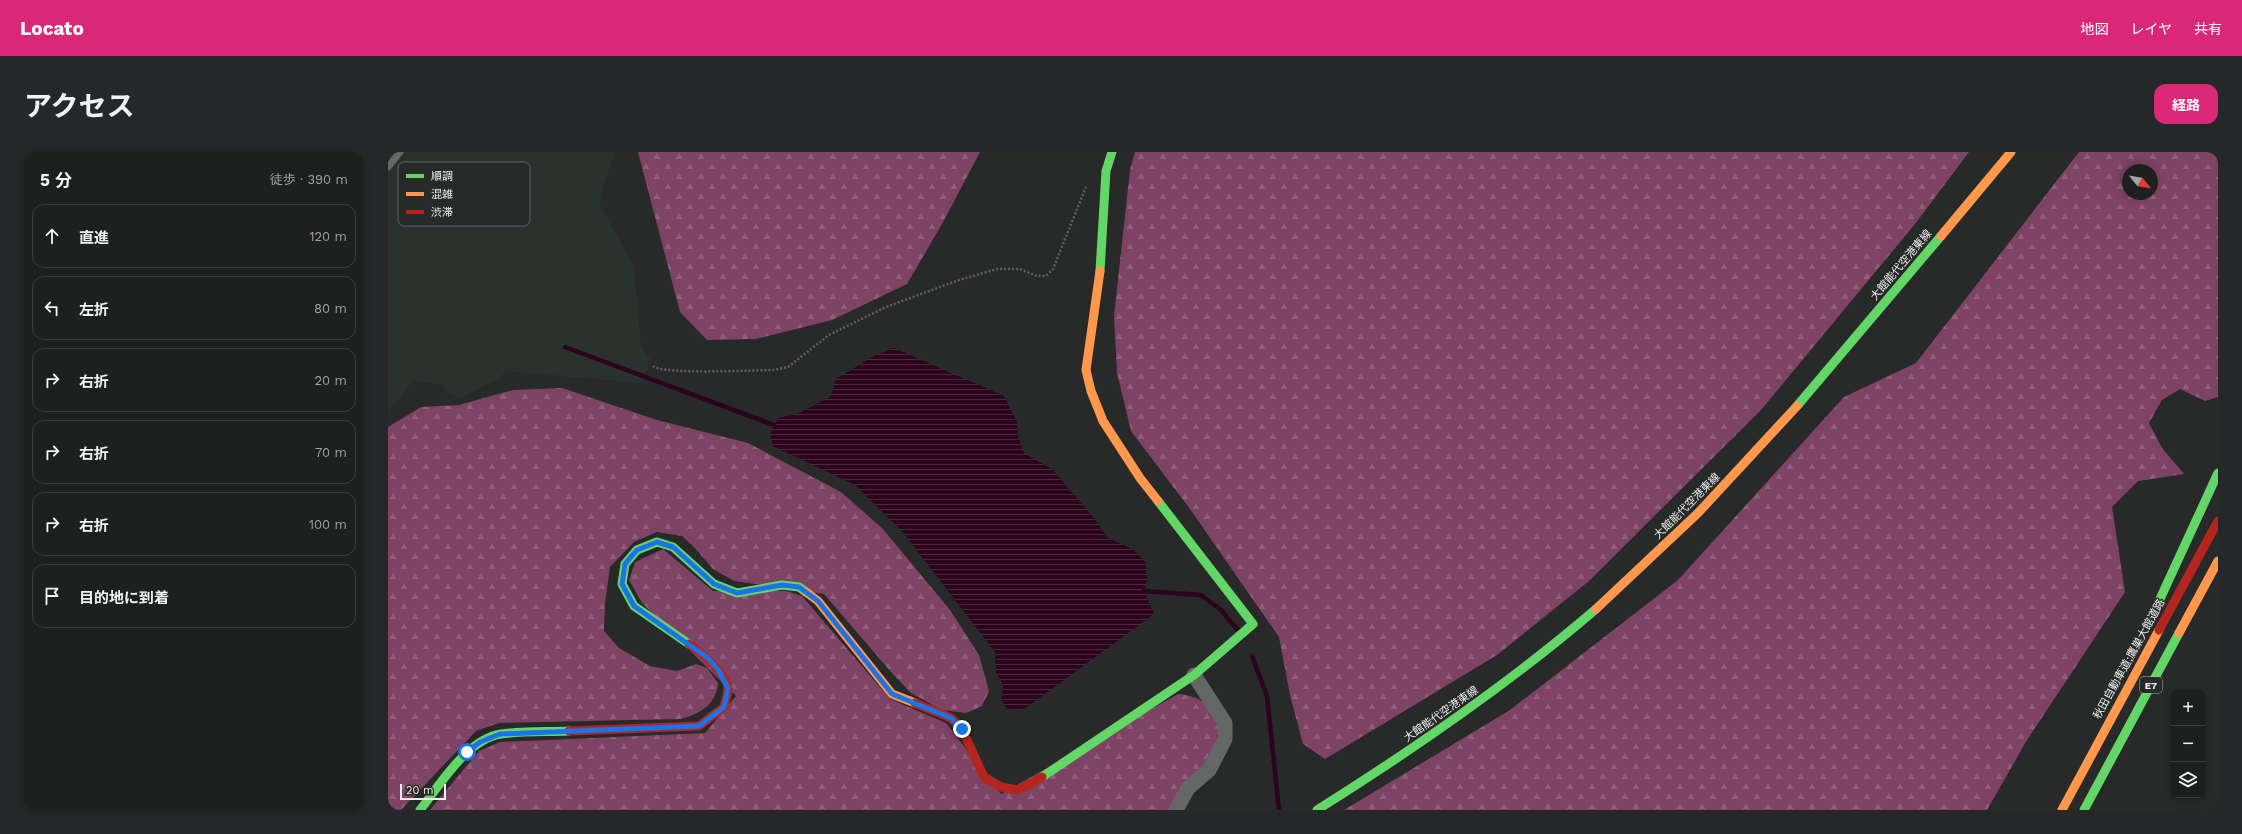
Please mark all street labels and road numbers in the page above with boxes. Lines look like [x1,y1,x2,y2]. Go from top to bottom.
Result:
street label: 大館能代空港東線 [1868,227,1934,303]
street label: 大館能代空港東線 [1651,470,1723,542]
street label: 秋田自動車道;鷹巣大館道路 [2091,597,2167,721]
road number: E7 [2140,677,2162,693]
street label: 大館能代空港東線 [1401,683,1481,745]

